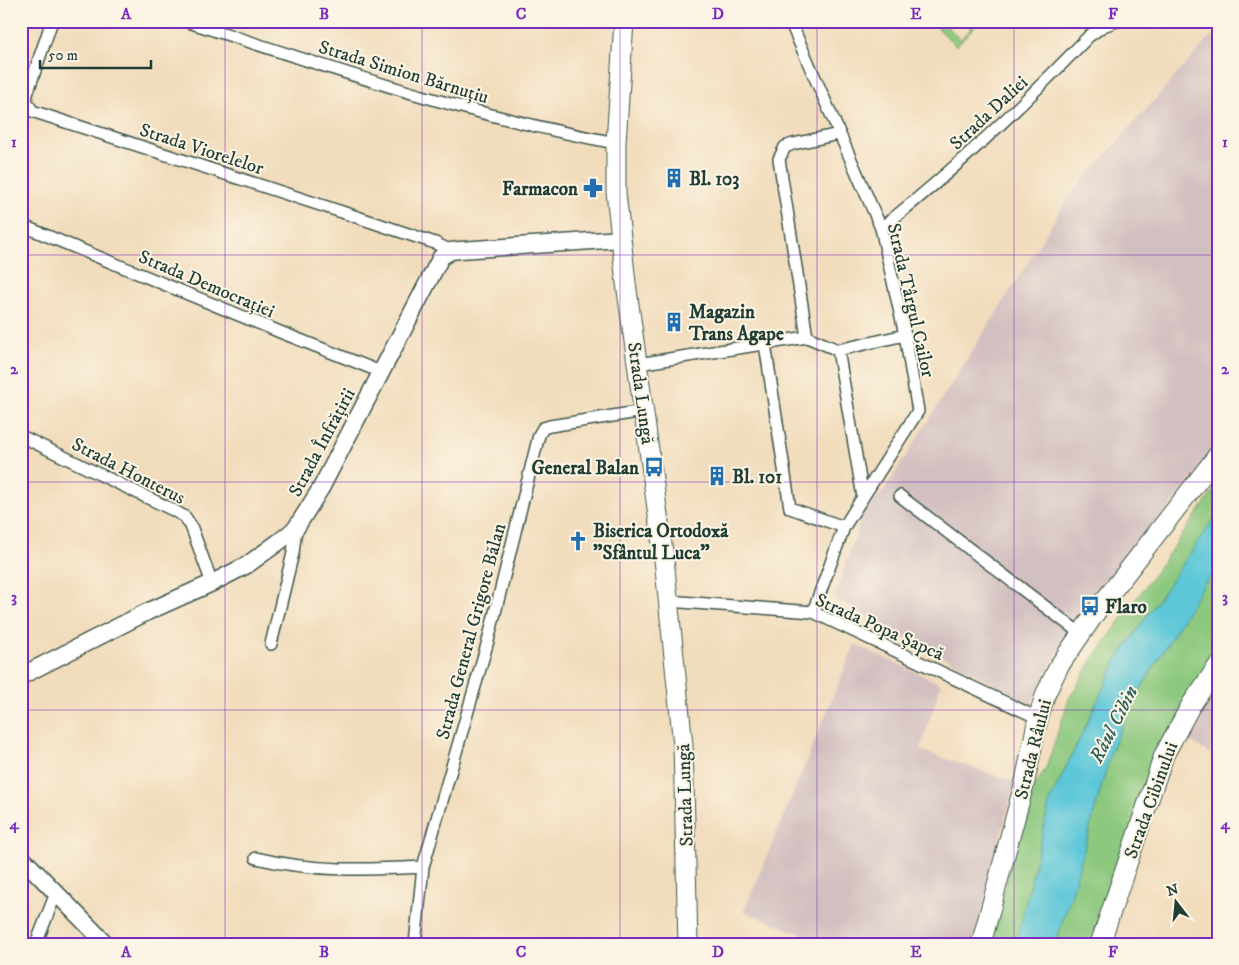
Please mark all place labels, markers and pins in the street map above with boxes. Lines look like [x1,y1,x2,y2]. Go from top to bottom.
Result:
building icon: Bl. 103 [663,167,685,189]
place label: Bl. 103 [689,168,739,191]
pharmacy icon: Farmacon [582,177,604,199]
place label: Farmacon [502,178,579,201]
place label: Magazin Trans Agape [688,301,784,346]
building icon: Magazin Trans Agape [663,311,685,333]
bus stop icon: General Balan [643,456,665,478]
place label: General Balan [531,457,640,480]
building icon: Bl. 101 [706,465,728,487]
place label: Bl. 101 [732,466,782,489]
place label: Biserica Ortodoxă "Sfântul Luca" [593,520,729,565]
church icon: Biserica Ortodoxă "Sfântul Luca" [567,530,589,552]
bus stop icon: Flaro [1079,595,1101,617]
place label: Flaro [1105,596,1147,619]

